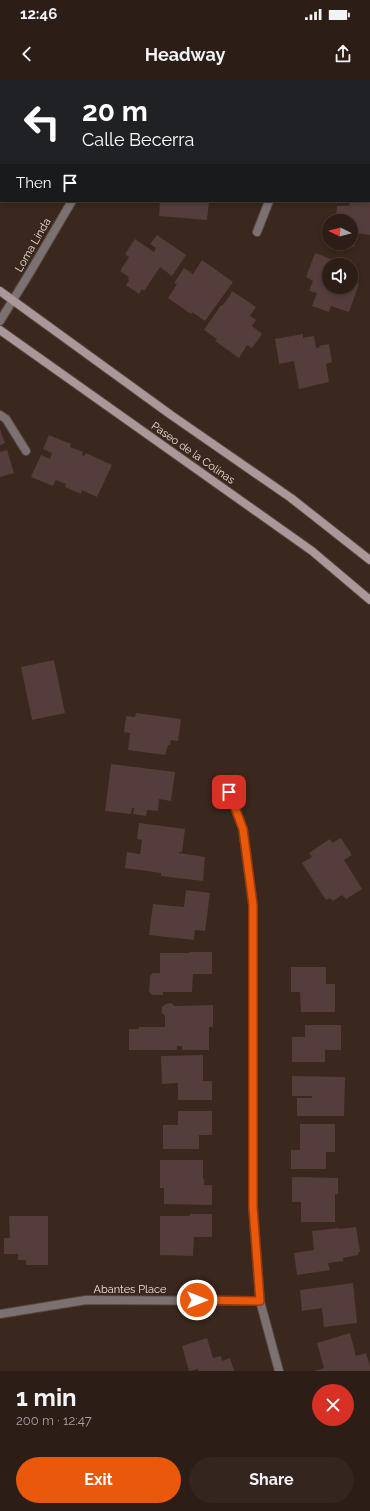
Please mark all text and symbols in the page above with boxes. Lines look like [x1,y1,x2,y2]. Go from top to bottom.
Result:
text: 12:46 [20,5,57,23]
icon: back [16,43,38,65]
icon: share [332,43,354,65]
text: Headway [145,44,225,65]
text: 20 m [82,95,148,128]
icon: left [16,96,68,148]
text: Calle Becerra [82,129,194,150]
icon: arrive [59,172,81,194]
text: Then [16,174,51,192]
north arrow [322,214,358,250]
map controls [322,214,358,294]
street label: Loma Linda [12,216,54,274]
button: sound [322,258,358,294]
street label: Paseo de la Colinas [149,419,237,487]
pin [212,775,246,809]
icon: arrive [218,781,240,803]
position arrow [176,1279,218,1321]
street label: Abantes Place [93,1283,167,1296]
text: 1 min [16,1383,77,1412]
button: close [312,1384,354,1426]
text: 200 m · 12:47 [16,1413,92,1428]
button: Exit [16,1457,181,1503]
button: Share [189,1457,354,1503]

